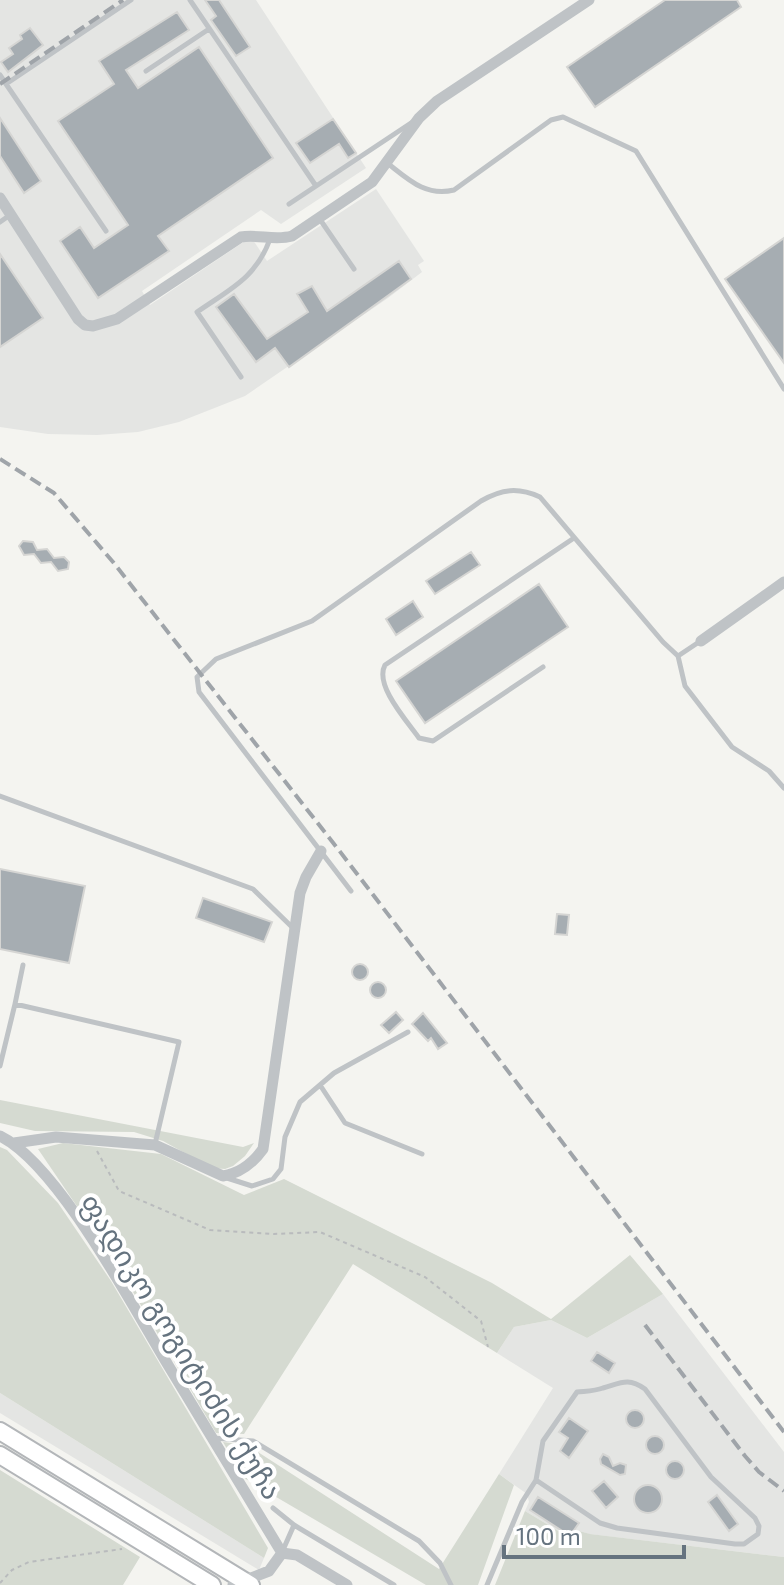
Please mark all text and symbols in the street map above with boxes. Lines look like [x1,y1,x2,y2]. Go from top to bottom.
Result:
street label: ფადიკო გოგიტიძის ქუჩა [73,1187,290,1506]
scale bar [504,1509,684,1559]
text: 100 m [516,1521,581,1550]

